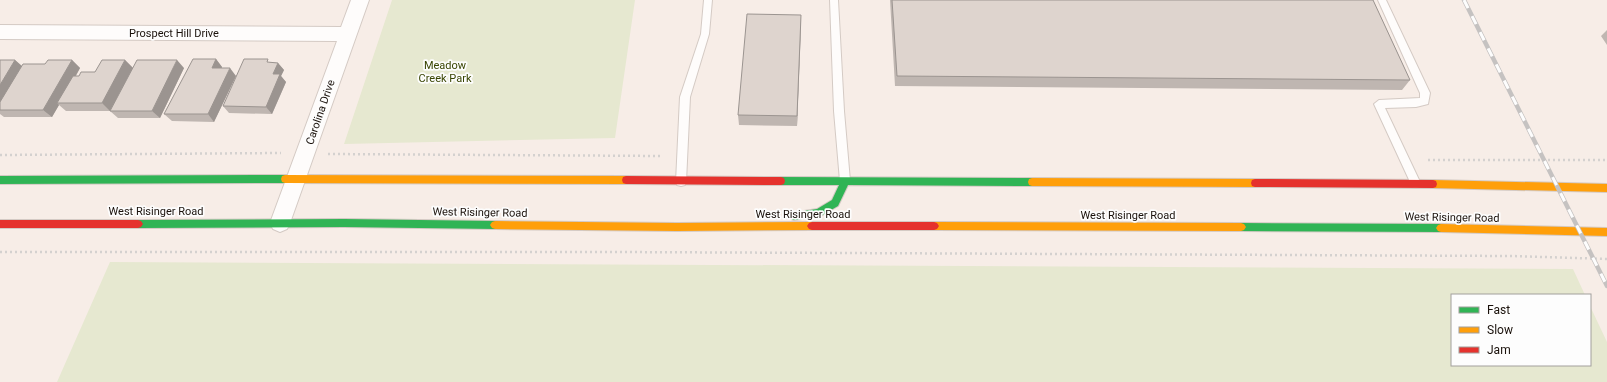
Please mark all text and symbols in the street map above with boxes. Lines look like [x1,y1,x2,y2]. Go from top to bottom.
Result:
street label: Prospect Hill Drive [129,27,219,40]
park label: Meadow Creek Park [419,59,472,85]
street label: Carolina Drive [303,78,338,146]
street label: West Risinger Road [108,205,204,218]
street label: West Risinger Road [432,205,528,220]
street label: West Risinger Road [755,208,851,221]
street label: West Risinger Road [1080,209,1176,222]
street label: West Risinger Road [1404,210,1500,225]
legend [1451,294,1591,366]
text: Fast [1487,303,1510,317]
text: Slow [1487,323,1513,337]
text: Jam [1487,343,1511,357]

